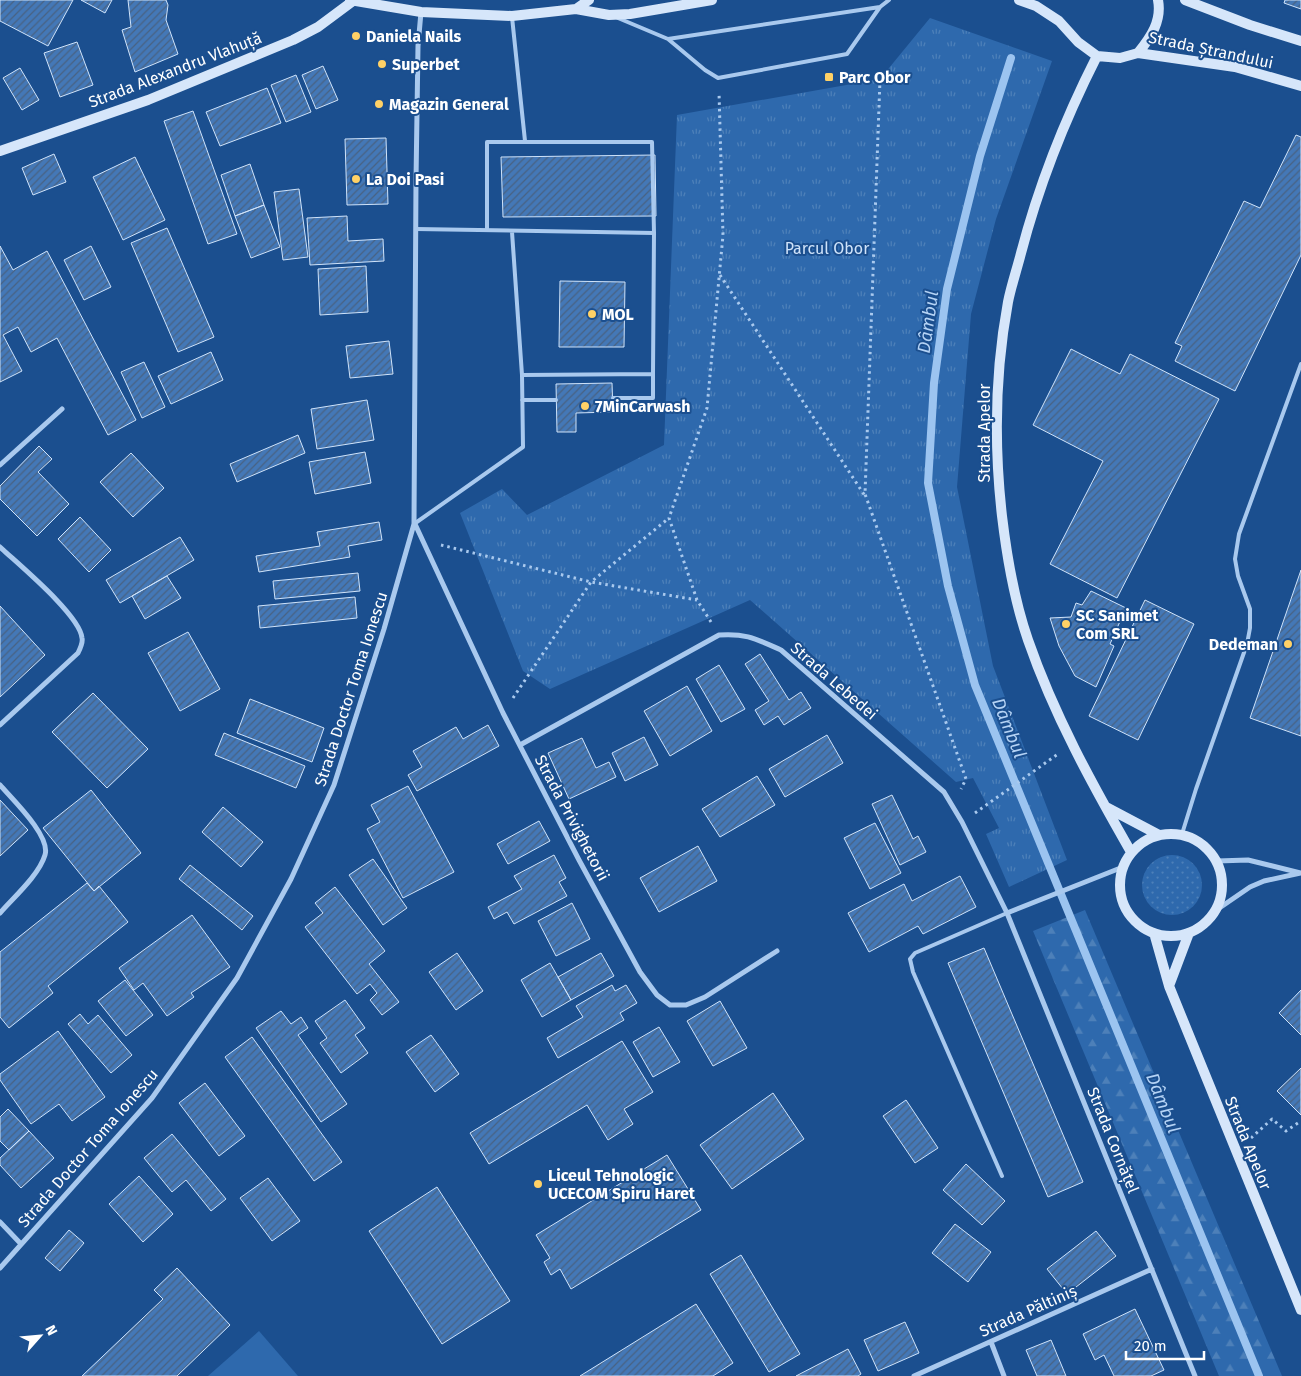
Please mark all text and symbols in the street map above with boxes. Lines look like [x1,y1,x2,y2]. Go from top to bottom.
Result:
place label: Daniela Nails [366,27,461,46]
street label: Strada Alexandru Vlahuță [86,28,265,113]
street label: Strada Ștrandului [1147,28,1275,73]
marker: Daniela Nails [350,30,362,42]
place label: Superbet [392,55,460,74]
marker: Superbet [376,58,388,70]
place label: Parc Obor [839,68,911,87]
marker: Parc Obor [823,71,835,83]
place label: Magazin General [389,95,509,114]
marker: Magazin General [373,98,385,110]
place label: La Doi Pasi [366,170,444,189]
marker: La Doi Pasi [350,173,362,185]
park label: Parcul Obor [785,239,870,258]
water label: Dâmbul [913,289,943,355]
place label: MOL [602,305,634,324]
marker: MOL [586,308,598,320]
street label: Strada Apelor [975,383,994,482]
place label: 7MinCarwash [595,397,690,416]
marker: 7MinCarwash [579,400,591,412]
street label: Strada Doctor Toma Ionescu [310,589,392,789]
place label: SC Sanimet Com SRL [1076,606,1159,643]
marker: SC Sanimet Com SRL [1060,618,1072,630]
place label: Dedeman [1209,635,1278,654]
street label: Strada Lebedei [787,638,881,724]
marker: Dedeman [1282,638,1294,650]
water label: Dâmbul [987,695,1031,761]
street label: Strada Privighetorii [531,752,613,884]
street label: Strada Doctor Toma Ionescu [14,1065,162,1231]
water label: Dâmbul [1141,1070,1185,1136]
street label: Strada Cornățel [1082,1084,1143,1196]
street label: Strada Apelor [1221,1094,1276,1193]
place label: Liceul Tehnologic UCECOM Spiru Haret [548,1166,696,1203]
marker: Liceul Tehnologic UCECOM Spiru Haret [532,1178,544,1190]
street label: Strada Păltiniș [976,1281,1080,1342]
north arrow [15,1311,65,1361]
text: N [41,1322,61,1338]
scale bar [1126,1328,1204,1360]
text: 20 m [1134,1337,1167,1355]

